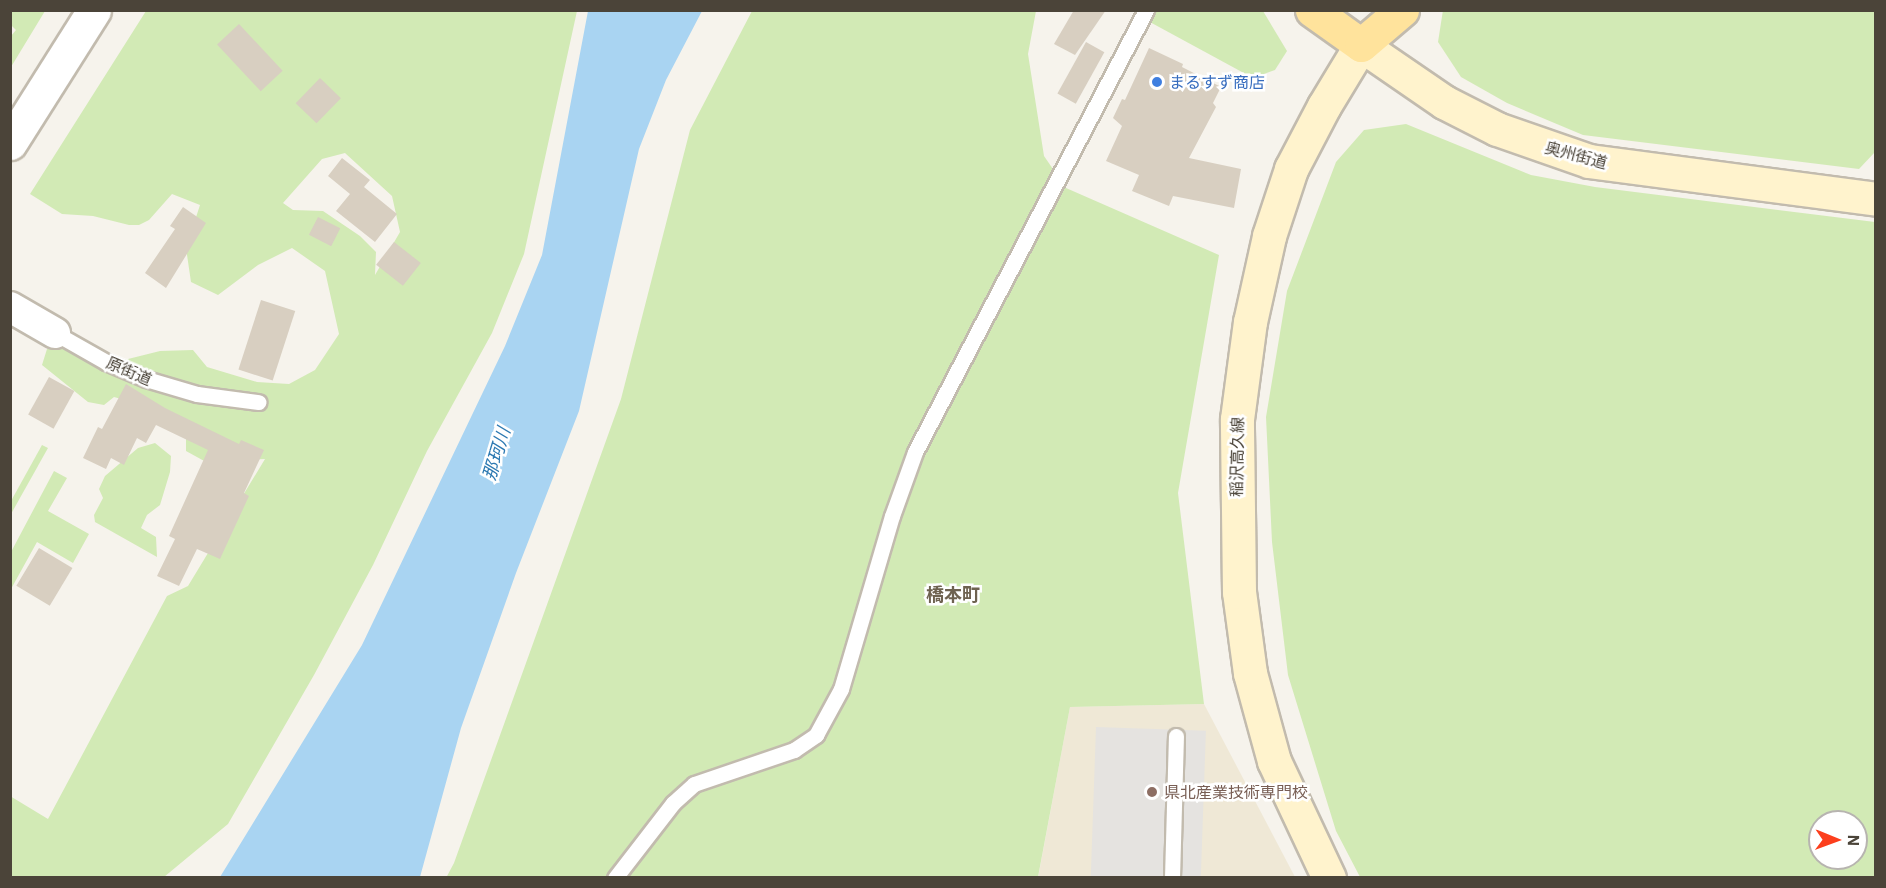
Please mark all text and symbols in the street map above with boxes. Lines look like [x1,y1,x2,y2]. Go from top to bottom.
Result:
place label: まるすず商店 [1169,72,1265,92]
marker: まるすず商店 [1150,75,1164,89]
street label: 奥州街道 [1543,137,1609,173]
street label: 原街道 [103,353,155,389]
street label: 稲沢高久線 [1227,417,1247,497]
water label: 那珂川 [479,425,515,483]
district label: 橋本町 [926,584,980,606]
place label: 県北産業技術専門校 [1164,782,1308,802]
marker: 県北産業技術専門校 [1145,785,1159,799]
north arrow [1808,810,1868,870]
text: N [1844,834,1864,846]

